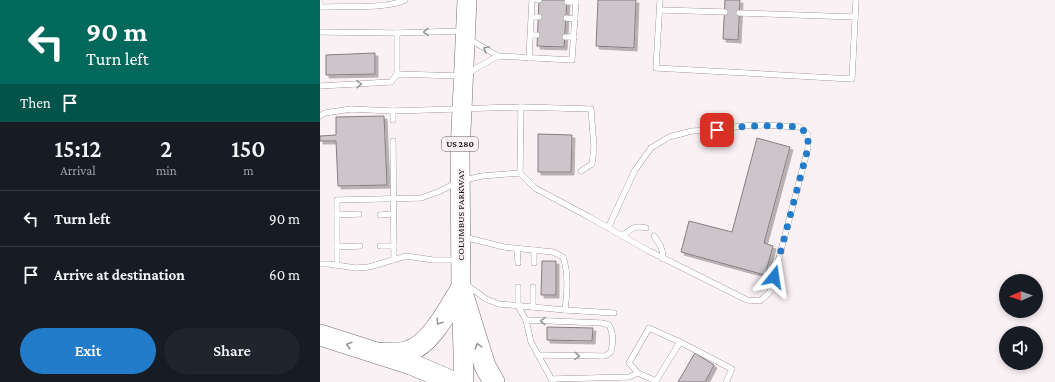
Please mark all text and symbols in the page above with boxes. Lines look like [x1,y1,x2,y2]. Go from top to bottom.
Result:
icon: left [20,16,72,68]
text: 90 m [86,16,147,47]
one-way arrow [423,28,429,36]
one-way arrow [483,47,490,54]
text: Turn left [86,49,149,69]
one-way arrow [356,79,362,88]
icon: arrive [59,92,81,114]
text: Then [20,95,51,111]
pin [700,113,734,147]
icon: arrive [706,119,728,141]
text: 15:12 [54,135,101,162]
text: 2 [160,135,172,162]
text: 150 [231,135,266,162]
road number: US 280 [442,137,478,151]
text: Arrival [60,163,96,178]
text: min [156,163,177,178]
text: m [243,163,254,178]
street label: COLUMBUS PARKWAY [455,169,466,261]
icon: left [20,208,42,230]
text: Turn left [54,211,110,227]
text: 90 m [269,211,300,227]
position arrow [753,256,795,298]
icon: arrive [20,264,42,286]
text: Arrive at destination [54,267,185,283]
text: 60 m [269,267,300,283]
north arrow [999,274,1043,318]
map controls [999,274,1043,370]
one-way arrow [540,316,546,325]
one-way arrow [437,318,444,325]
button: sound [999,326,1043,370]
button: Exit [20,328,156,374]
button: Share [164,328,300,374]
one-way arrow [346,341,353,350]
one-way arrow [474,343,483,350]
one-way arrow [574,351,580,360]

